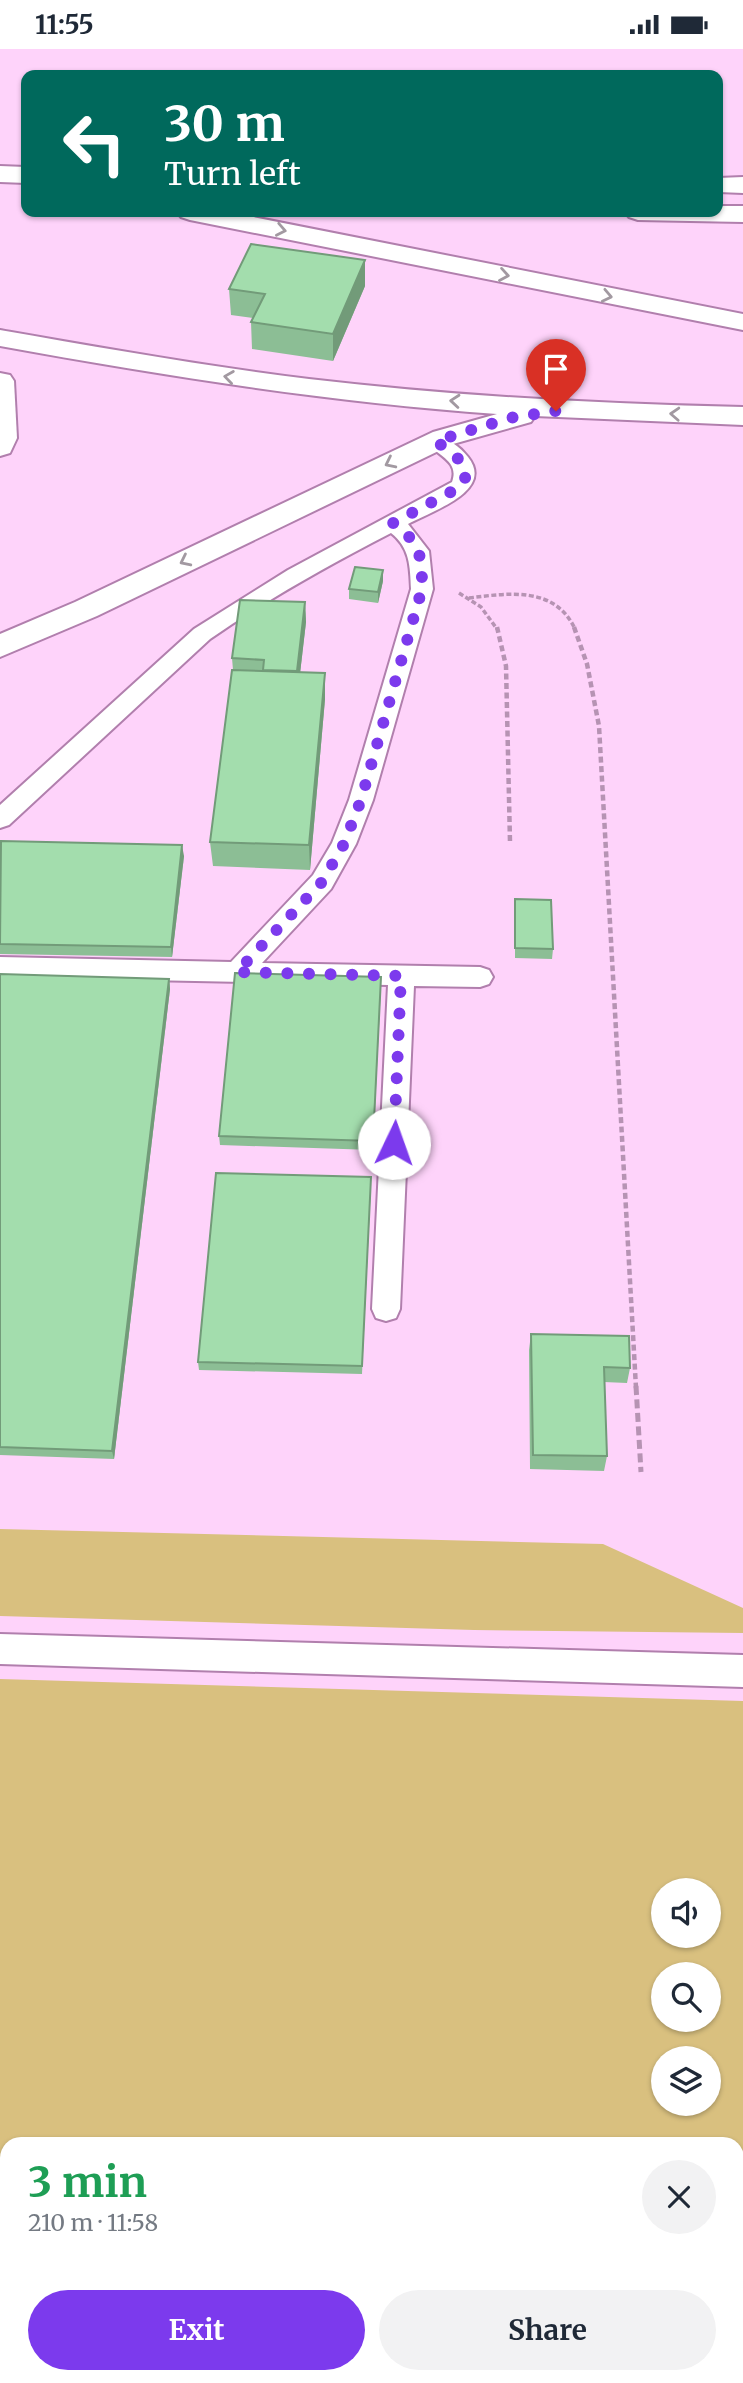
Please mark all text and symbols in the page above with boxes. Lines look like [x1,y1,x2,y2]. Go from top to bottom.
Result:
text: 11:55 [35,8,94,41]
text: 30 m [164,93,285,154]
icon: left [49,98,140,189]
text: Turn left [164,154,301,194]
one-way arrow [275,222,287,237]
one-way arrow [498,267,510,282]
one-way arrow [601,288,613,302]
pin [526,339,586,411]
icon: arrive [537,350,575,388]
one-way arrow [223,369,235,384]
one-way arrow [449,394,460,409]
one-way arrow [669,407,680,422]
one-way arrow [385,454,397,468]
one-way arrow [180,553,192,567]
position arrow [357,1106,431,1180]
map controls [651,1878,721,2116]
button: sound [651,1878,721,1948]
button: search [651,1962,721,2032]
button: layers [651,2046,721,2116]
text: 3 min [28,2156,147,2208]
button: close [642,2160,716,2234]
text: 210 m · 11:58 [28,2208,158,2237]
button: Exit [28,2290,365,2370]
button: Share [379,2290,716,2370]

